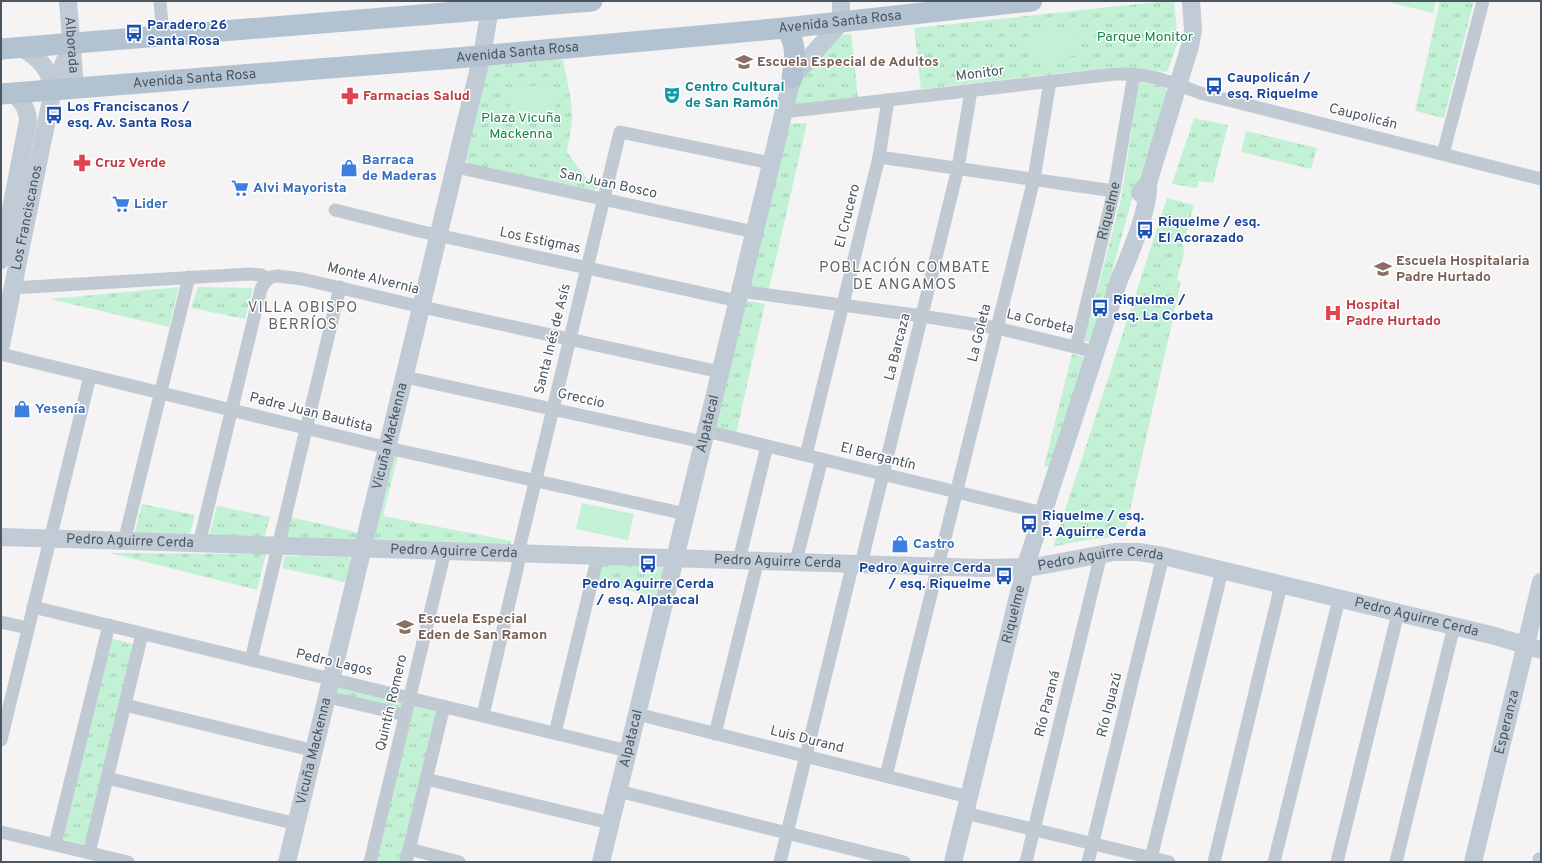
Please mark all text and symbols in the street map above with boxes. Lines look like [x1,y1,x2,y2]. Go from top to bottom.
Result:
street label: Avenida Santa Rosa [778,7,902,37]
street label: Alborada [61,16,82,74]
place label: Paradero 26 Santa Rosa [147,17,227,50]
bus stop icon: Paradero 26 Santa Rosa [124,23,144,43]
park label: Parque Monitor [1097,29,1194,46]
street label: Avenida Santa Rosa [455,38,580,67]
school or university icon: Escuela Especial de Adultos [734,52,754,72]
place label: Escuela Especial de Adultos [757,54,939,71]
street label: Monitor [955,63,1006,85]
street label: Avenida Santa Rosa [132,65,257,92]
place label: Caupolicán / esq. Riquelme [1227,70,1319,103]
bus stop icon: Caupolicán / esq. Riquelme [1204,76,1224,96]
place label: Centro Cultural de San Ramón [685,79,784,112]
theatre icon: Centro Cultural de San Ramón [662,85,682,105]
pharmacy icon: Farmacias Salud [340,86,360,106]
place label: Farmacias Salud [363,88,470,105]
place label: Los Franciscanos / esq. Av. Santa Rosa [67,99,192,132]
street label: Caupolicán [1327,100,1399,134]
bus stop icon: Los Franciscanos / esq. Av. Santa Rosa [44,105,64,125]
park label: Plaza Vicuña Mackenna [481,110,561,143]
place label: Barraca de Maderas [362,152,437,185]
pharmacy icon: Cruz Verde [72,153,92,173]
place label: Cruz Verde [95,155,166,172]
shop icon: Barraca de Maderas [339,158,359,178]
street label: Los Franciscanos [8,164,46,272]
street label: San Juan Bosco [557,165,659,203]
supermarket icon: Alvi Mayorista [230,178,250,198]
place label: Alvi Mayorista [253,180,347,197]
street label: Riquelme [1094,181,1124,242]
street label: El Crucero [832,182,864,250]
supermarket icon: Lider [111,194,131,214]
place label: Lider [134,196,168,213]
place label: Riquelme / esq. El Acorazado [1158,214,1260,247]
bus stop icon: Riquelme / esq. El Acorazado [1135,220,1155,240]
street label: Los Estigmas [498,224,582,258]
place label: Escuela Hospitalaria Padre Hurtado [1396,253,1530,286]
district label: POBLACIÓN COMBATE DE ANGAMOS [819,257,991,295]
street label: Monte Alvernia [325,259,421,299]
school or university icon: Escuela Hospitalaria Padre Hurtado [1373,259,1393,279]
street label: Santa Inés de Asís [531,282,575,396]
place label: Riquelme / esq. La Corbeta [1113,292,1213,325]
place label: Hospital Padre Hurtado [1346,297,1441,330]
bus stop icon: Riquelme / esq. La Corbeta [1090,298,1110,318]
district label: VILLA OBISPO BERRÍOS [248,299,358,335]
street label: La Goleta [965,302,995,364]
hospital icon: Hospital Padre Hurtado [1323,303,1343,323]
street label: La Corbeta [1005,306,1075,338]
street label: La Barcaza [881,311,915,383]
street label: Vicuña Mackenna [369,381,411,492]
street label: Greccio [556,385,606,413]
street label: Padre Juan Bautista [248,389,374,437]
street label: Alpatacal [692,393,723,455]
shop icon: Yesenía [12,399,32,419]
place label: Yesenía [35,401,86,418]
street label: El Bergantín [838,439,918,475]
place label: Riquelme / esq. P. Aguirre Cerda [1042,508,1146,541]
bus stop icon: Riquelme / esq. P. Aguirre Cerda [1019,514,1039,534]
street label: Pedro Aguirre Cerda [66,531,194,552]
shop icon: Castro [890,534,910,554]
place label: Castro [913,536,955,553]
street label: Pedro Aguirre Cerda [390,541,518,562]
street label: Pedro Aguirre Cerda [1036,543,1165,575]
street label: Pedro Aguirre Cerda [714,551,842,572]
bus stop icon: Pedro Aguirre Cerda / esq. Alpatacal [638,554,658,574]
place label: Pedro Aguirre Cerda / esq. Riquelme [859,560,991,593]
bus stop icon: Pedro Aguirre Cerda / esq. Riquelme [994,566,1014,586]
place label: Pedro Aguirre Cerda / esq. Alpatacal [582,576,714,609]
street label: Riquelme [998,583,1029,645]
street label: Pedro Aguirre Cerda [1353,594,1480,640]
place label: Escuela Especial Eden de San Ramon [418,611,547,644]
school or university icon: Escuela Especial Eden de San Ramon [395,617,415,637]
street label: Pedro Lagos [294,646,374,680]
street label: Quintín Romero [373,653,411,753]
street label: Río Paraná [1032,669,1064,739]
street label: Río Iguazú [1094,671,1126,739]
street label: Esperanza [1491,688,1523,756]
street label: Vicuña Mackenna [293,696,335,806]
street label: Alpatacal [616,708,646,769]
street label: Luis Durand [768,723,846,757]

